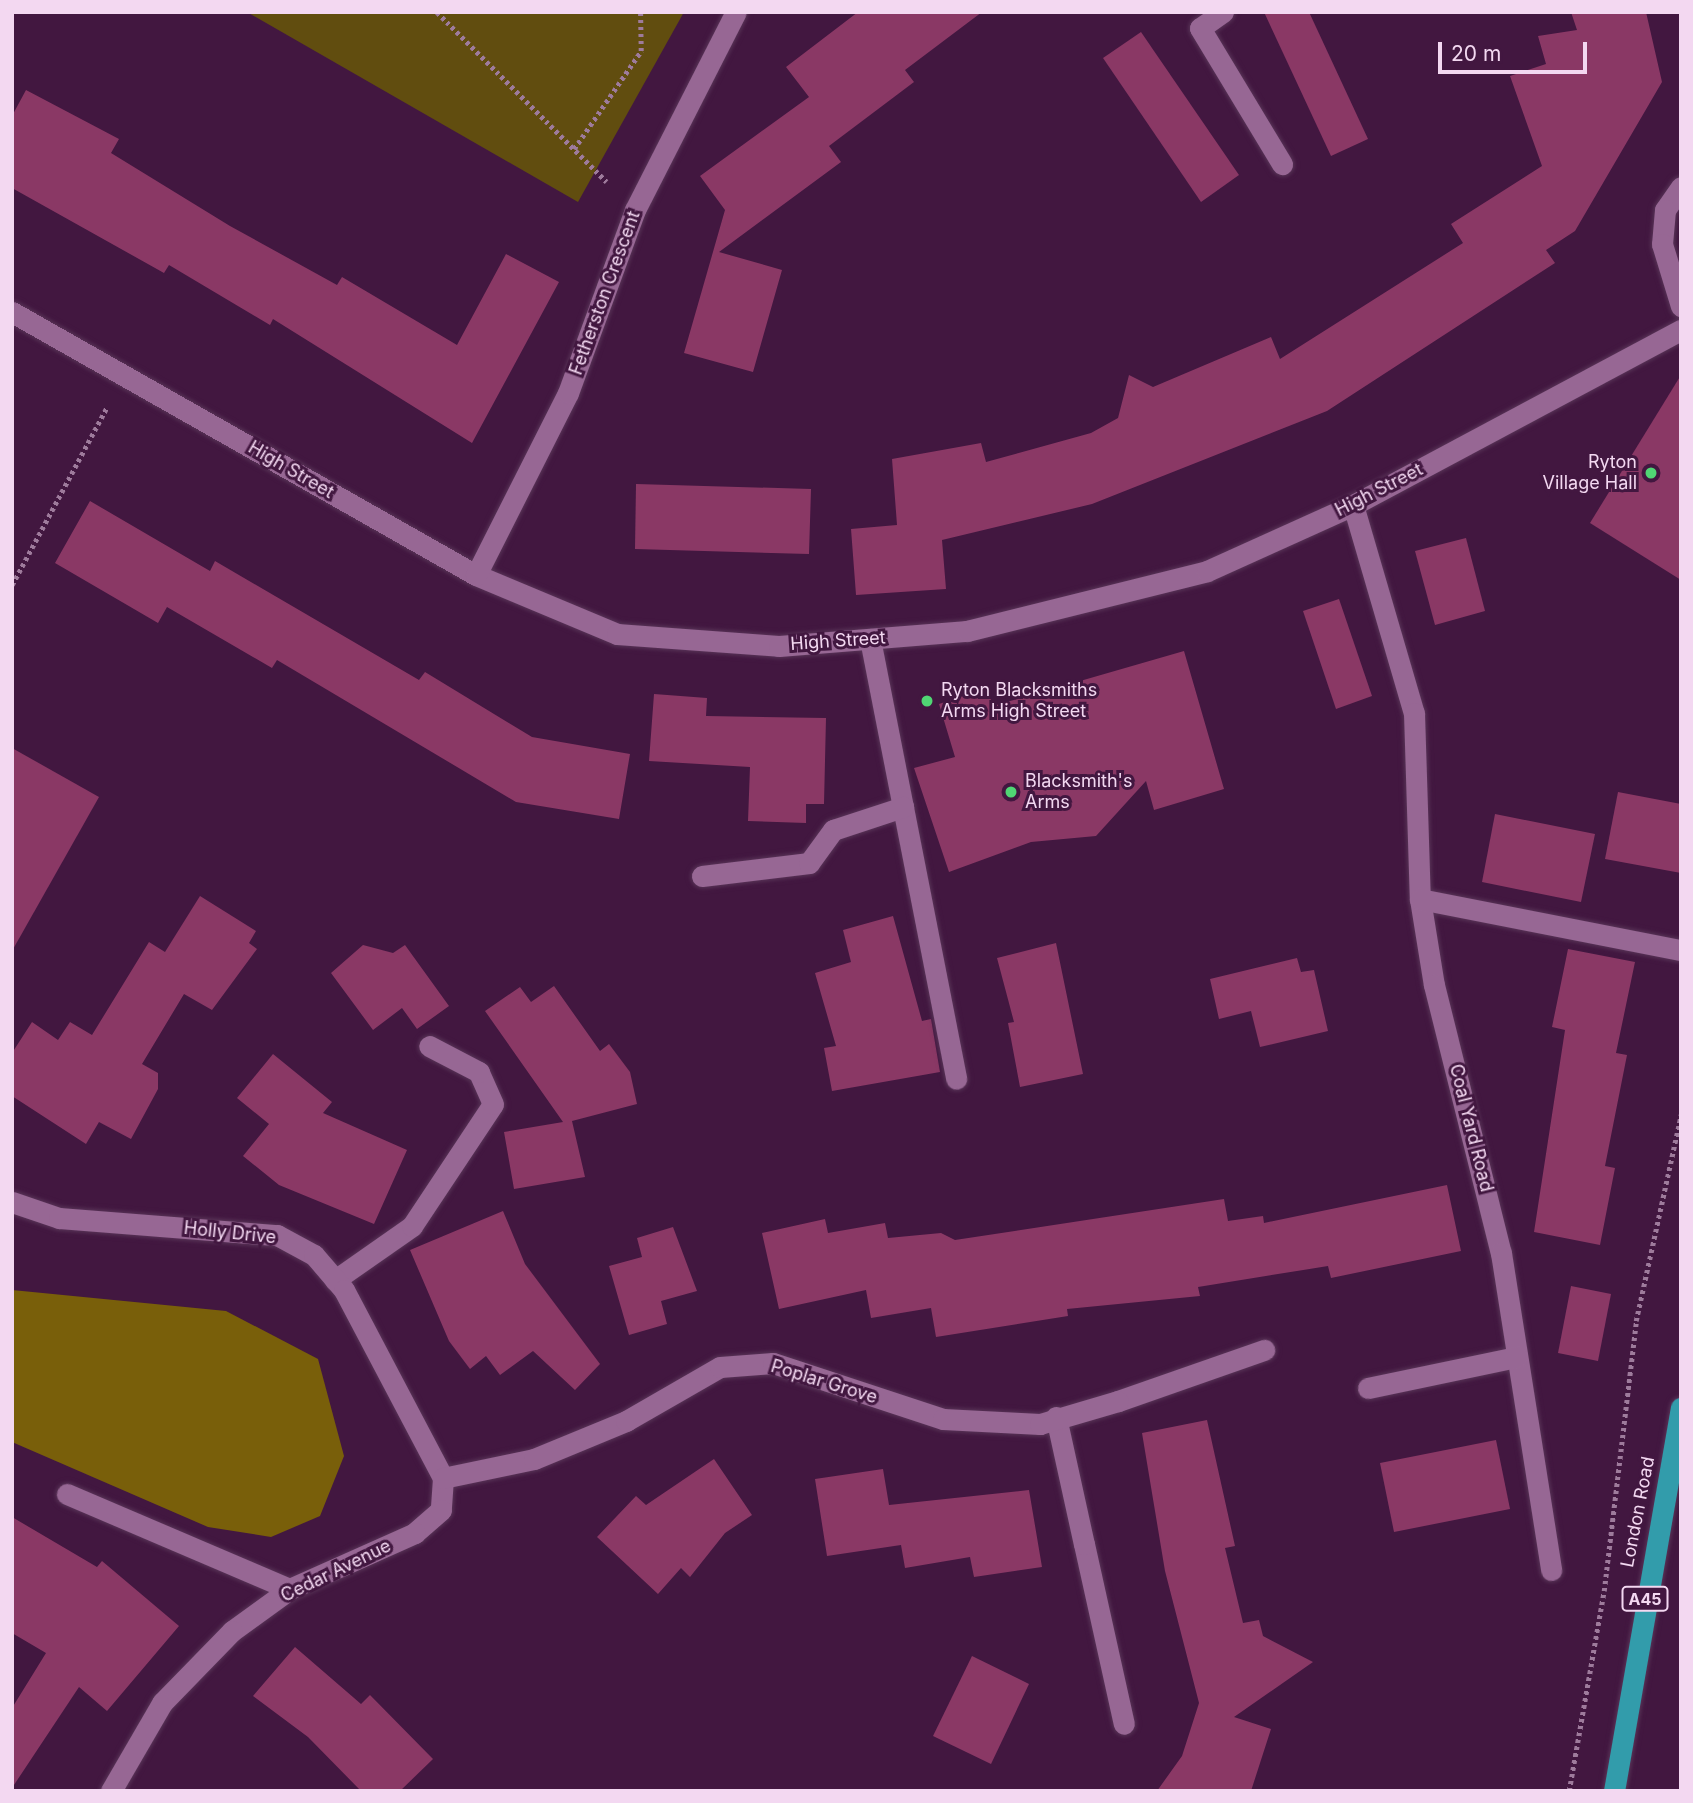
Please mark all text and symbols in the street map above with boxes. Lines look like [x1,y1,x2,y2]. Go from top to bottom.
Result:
scale bar [1441,28,1590,72]
text: 20 m [1451,41,1501,66]
street label: Fetherston Crescent [565,208,645,378]
street label: High Street [244,437,338,503]
place label: Ryton Village Hall [1543,452,1637,494]
street label: High Street [1332,459,1426,521]
marker: Ryton Village Hall [1643,465,1659,481]
street label: High Street [790,627,886,655]
place label: Ryton Blacksmiths Arms High Street [941,680,1097,722]
marker: Ryton Blacksmiths Arms High Street [919,693,935,709]
place label: Blacksmith's Arms [1025,771,1132,814]
marker: Blacksmith's Arms [1003,784,1019,800]
street label: Coal Yard Road [1445,1062,1497,1194]
street label: Holly Drive [183,1217,277,1249]
street label: Poplar Grove [768,1356,880,1408]
street label: London Road [1617,1455,1659,1569]
street label: Cedar Avenue [277,1535,395,1607]
road number: A45 [1620,1586,1670,1611]

